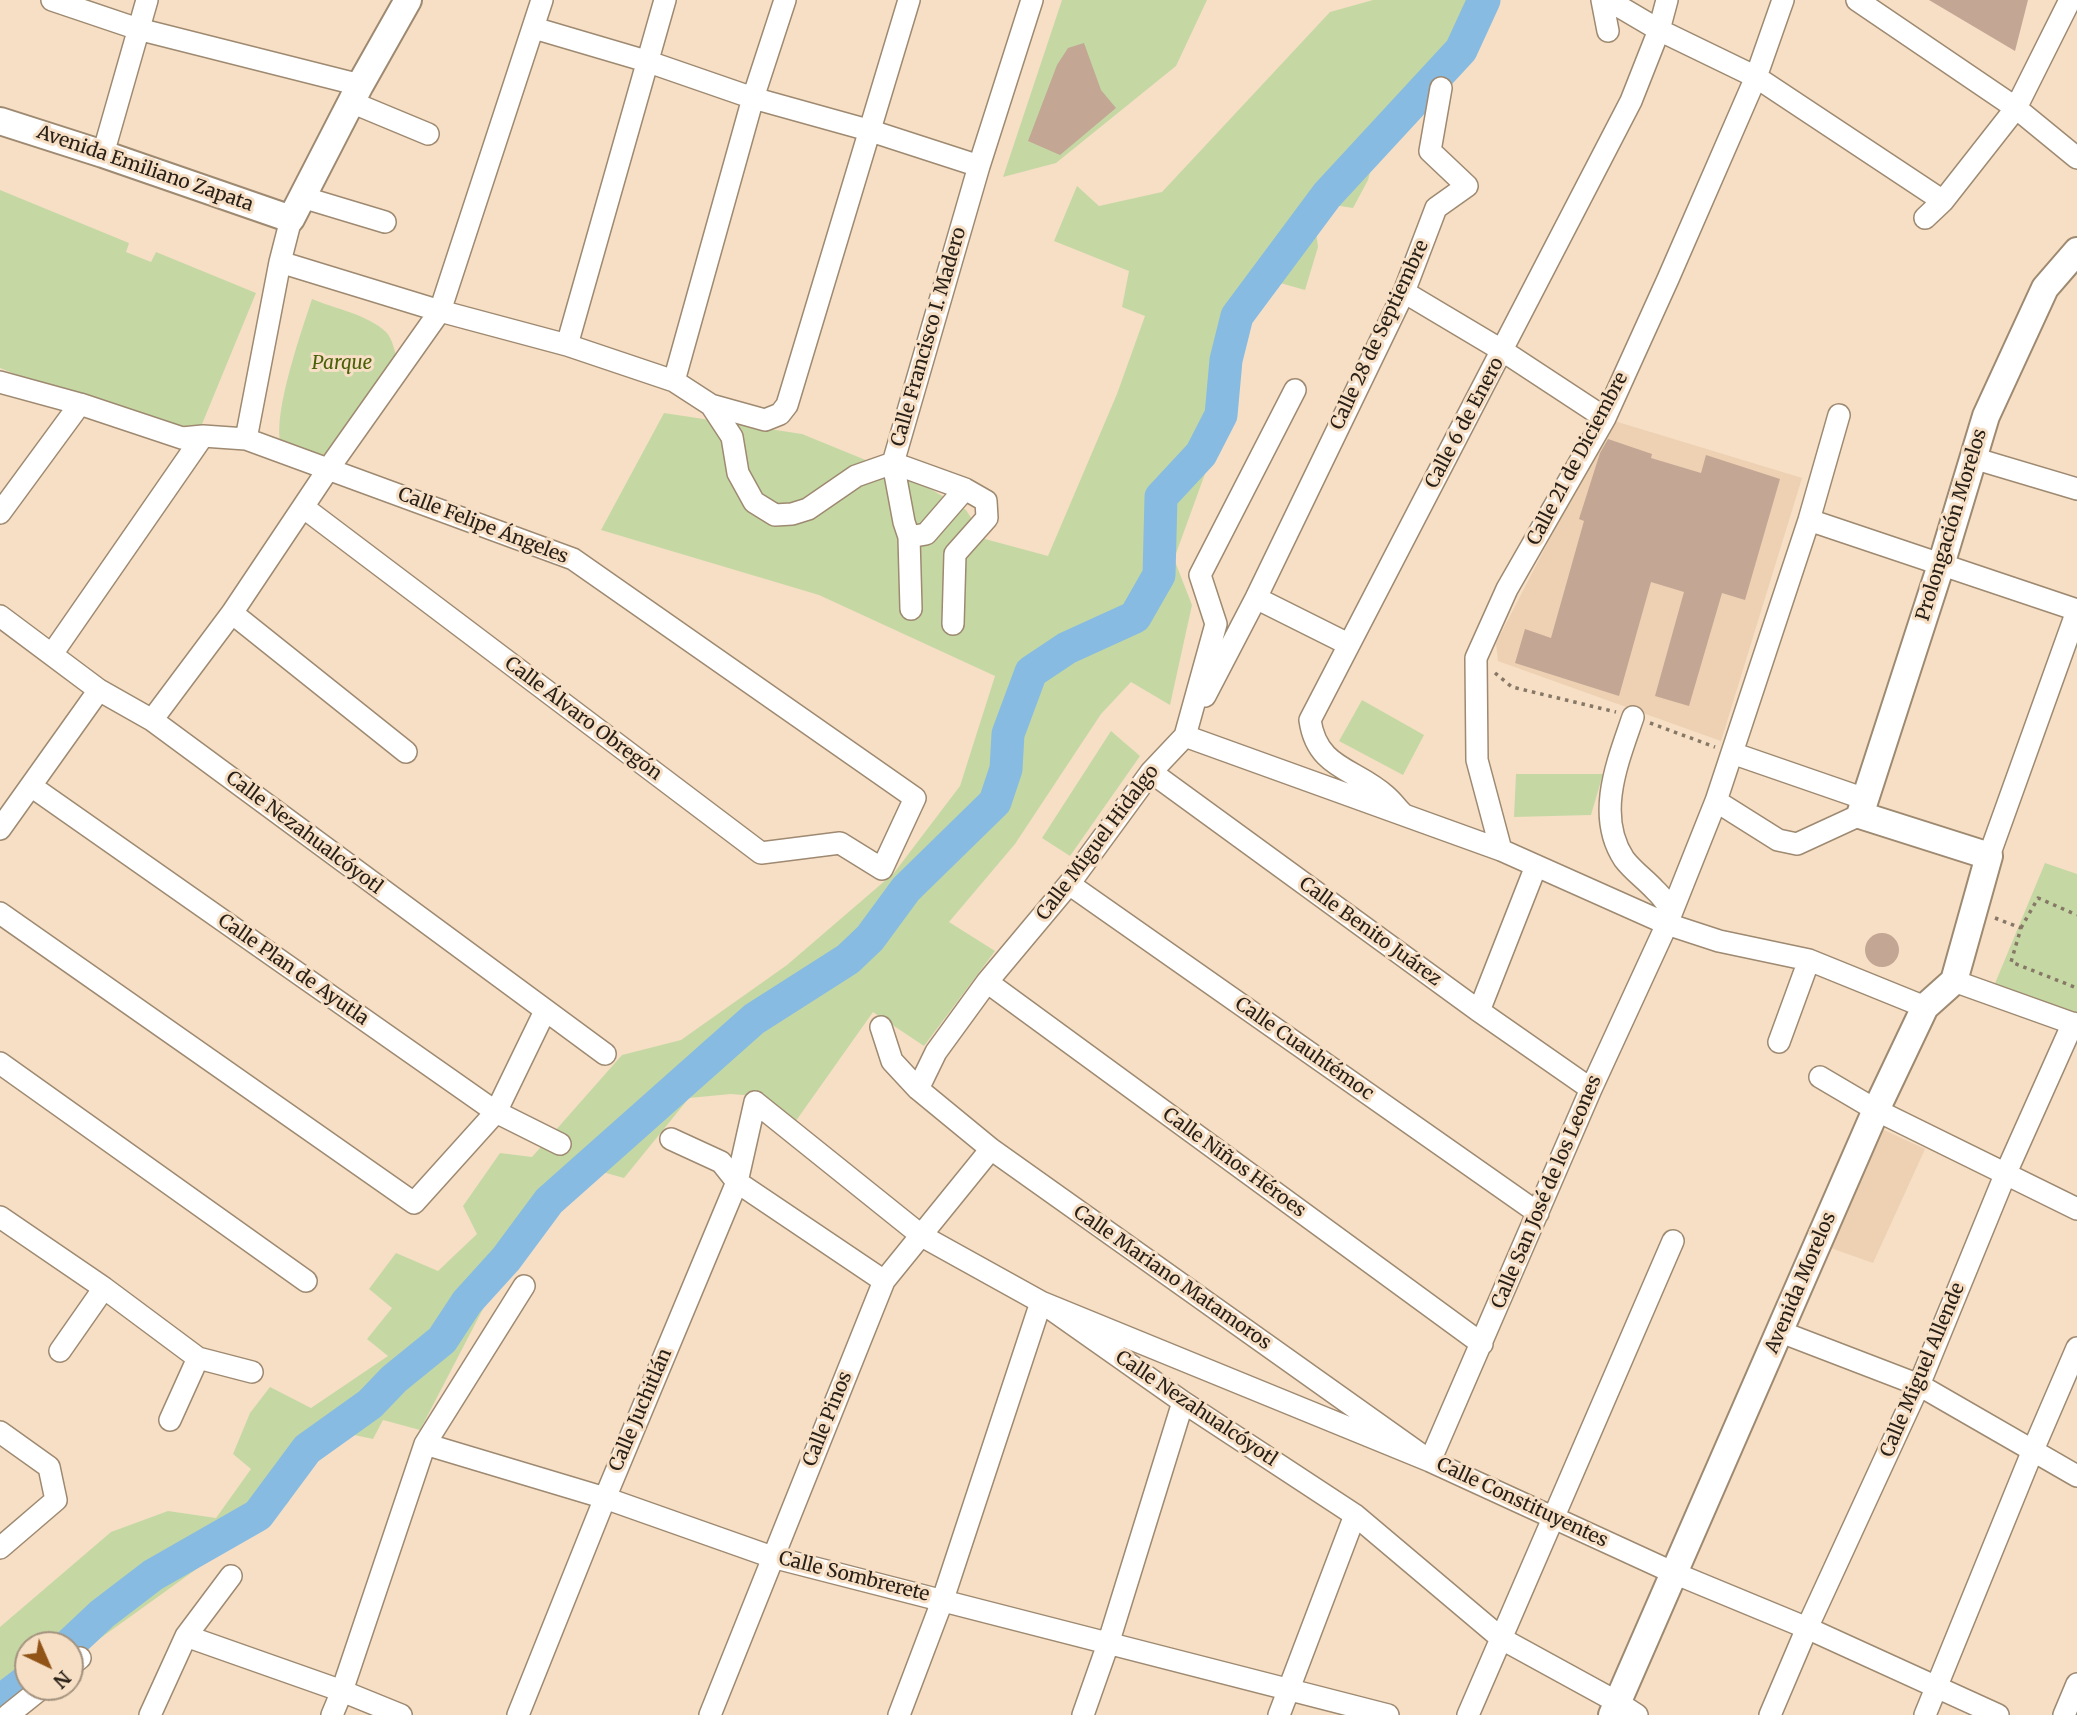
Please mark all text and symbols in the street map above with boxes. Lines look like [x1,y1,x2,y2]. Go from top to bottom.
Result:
street label: Avenida Emiliano Zapata [34,121,256,217]
street label: Calle Francisco I. Madero [887,225,971,449]
street label: Calle 28 de Septiembre [1326,237,1434,433]
park label: Parque [312,353,372,375]
street label: Calle 6 de Enero [1421,354,1509,492]
street label: Calle 21 de Diciembre [1523,369,1633,549]
street label: Prolongación Morelos [1912,426,1992,624]
street label: Calle Felipe Ángeles [395,483,571,569]
street label: Calle Álvaro Obregón [500,652,666,786]
street label: Calle Miguel Hidalgo [1032,761,1164,925]
street label: Calle Nezahualcóyotl [221,767,387,899]
street label: Calle Benito Juárez [1295,873,1445,991]
street label: Calle Plan de Ayutla [213,909,373,1031]
street label: Calle Cuauhtémoc [1230,993,1378,1105]
street label: Calle San José de los Leones [1487,1072,1607,1312]
street label: Calle Niños Héroes [1158,1103,1310,1223]
street label: Calle Mariano Matamoros [1069,1201,1275,1355]
street label: Avenida Morelos [1761,1209,1841,1357]
street label: Calle Miguel Allende [1876,1280,1970,1460]
street label: Calle Juchitlán [605,1345,677,1475]
street label: Calle Nezahualcóyotl [1111,1346,1281,1472]
street label: Calle Pinos [799,1368,857,1470]
street label: Calle Constituyentes [1433,1453,1611,1553]
street label: Calle Sombrerete [776,1547,932,1607]
north arrow [14,1631,84,1701]
text: N [48,1666,76,1694]

